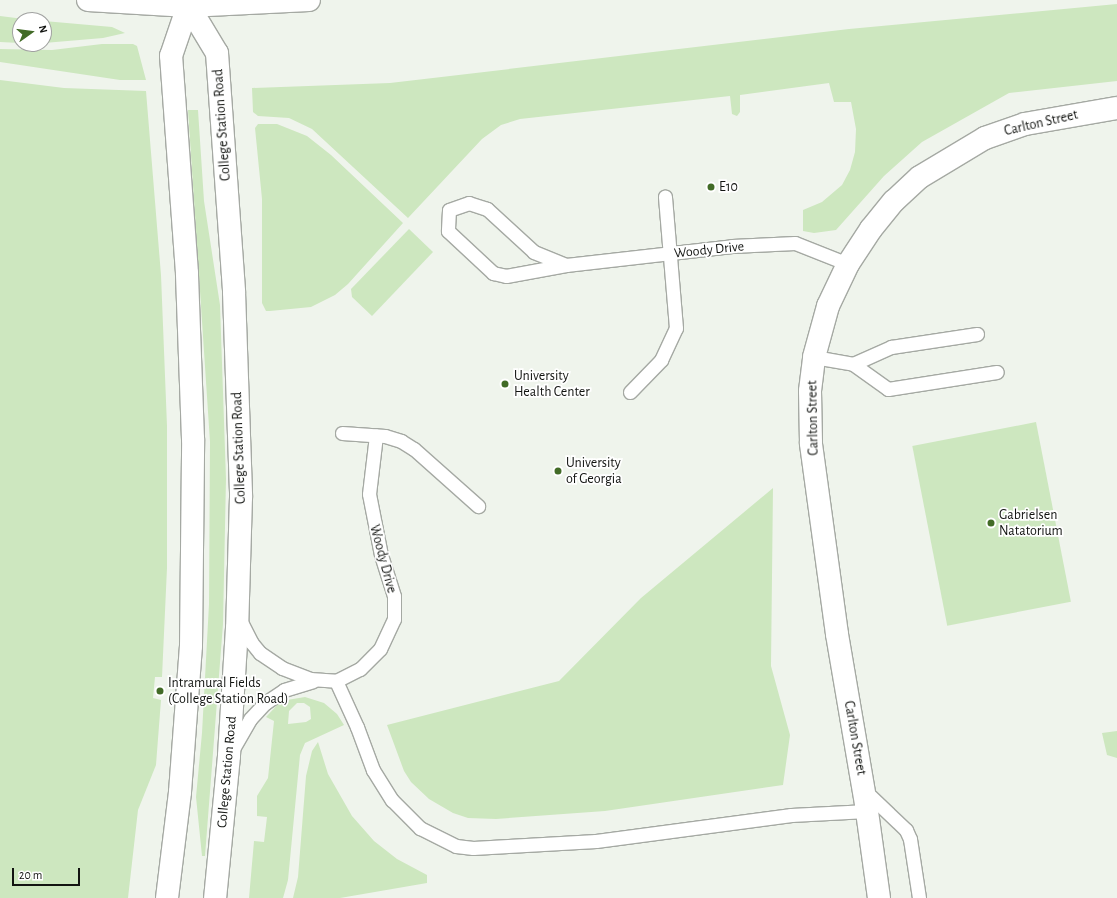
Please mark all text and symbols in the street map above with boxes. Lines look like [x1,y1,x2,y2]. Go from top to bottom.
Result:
north arrow [12,12,52,52]
text: N [37,24,49,34]
street label: College Station Road [210,68,234,182]
street label: Carlton Street [1003,106,1079,140]
place label: E10 [719,179,738,195]
marker: E10 [706,182,716,192]
street label: Woody Drive [673,238,745,262]
place label: University Health Center [514,368,590,400]
marker: University Health Center [499,378,511,390]
street label: Carlton Street [804,380,822,456]
street label: College Station Road [229,392,249,504]
place label: University of Georgia [566,455,622,488]
marker: University of Georgia [553,466,563,476]
place label: Gabrielsen Natatorium [999,507,1063,540]
marker: Gabrielsen Natatorium [986,518,996,528]
street label: Woody Drive [366,523,400,595]
place label: Intramural Fields (College Station Road) [168,675,289,708]
marker: Intramural Fields (College Station Road) [155,686,165,696]
street label: Carlton Street [840,700,870,776]
street label: College Station Road [214,715,240,829]
scale bar [14,860,82,886]
text: 20 m [19,869,42,881]

